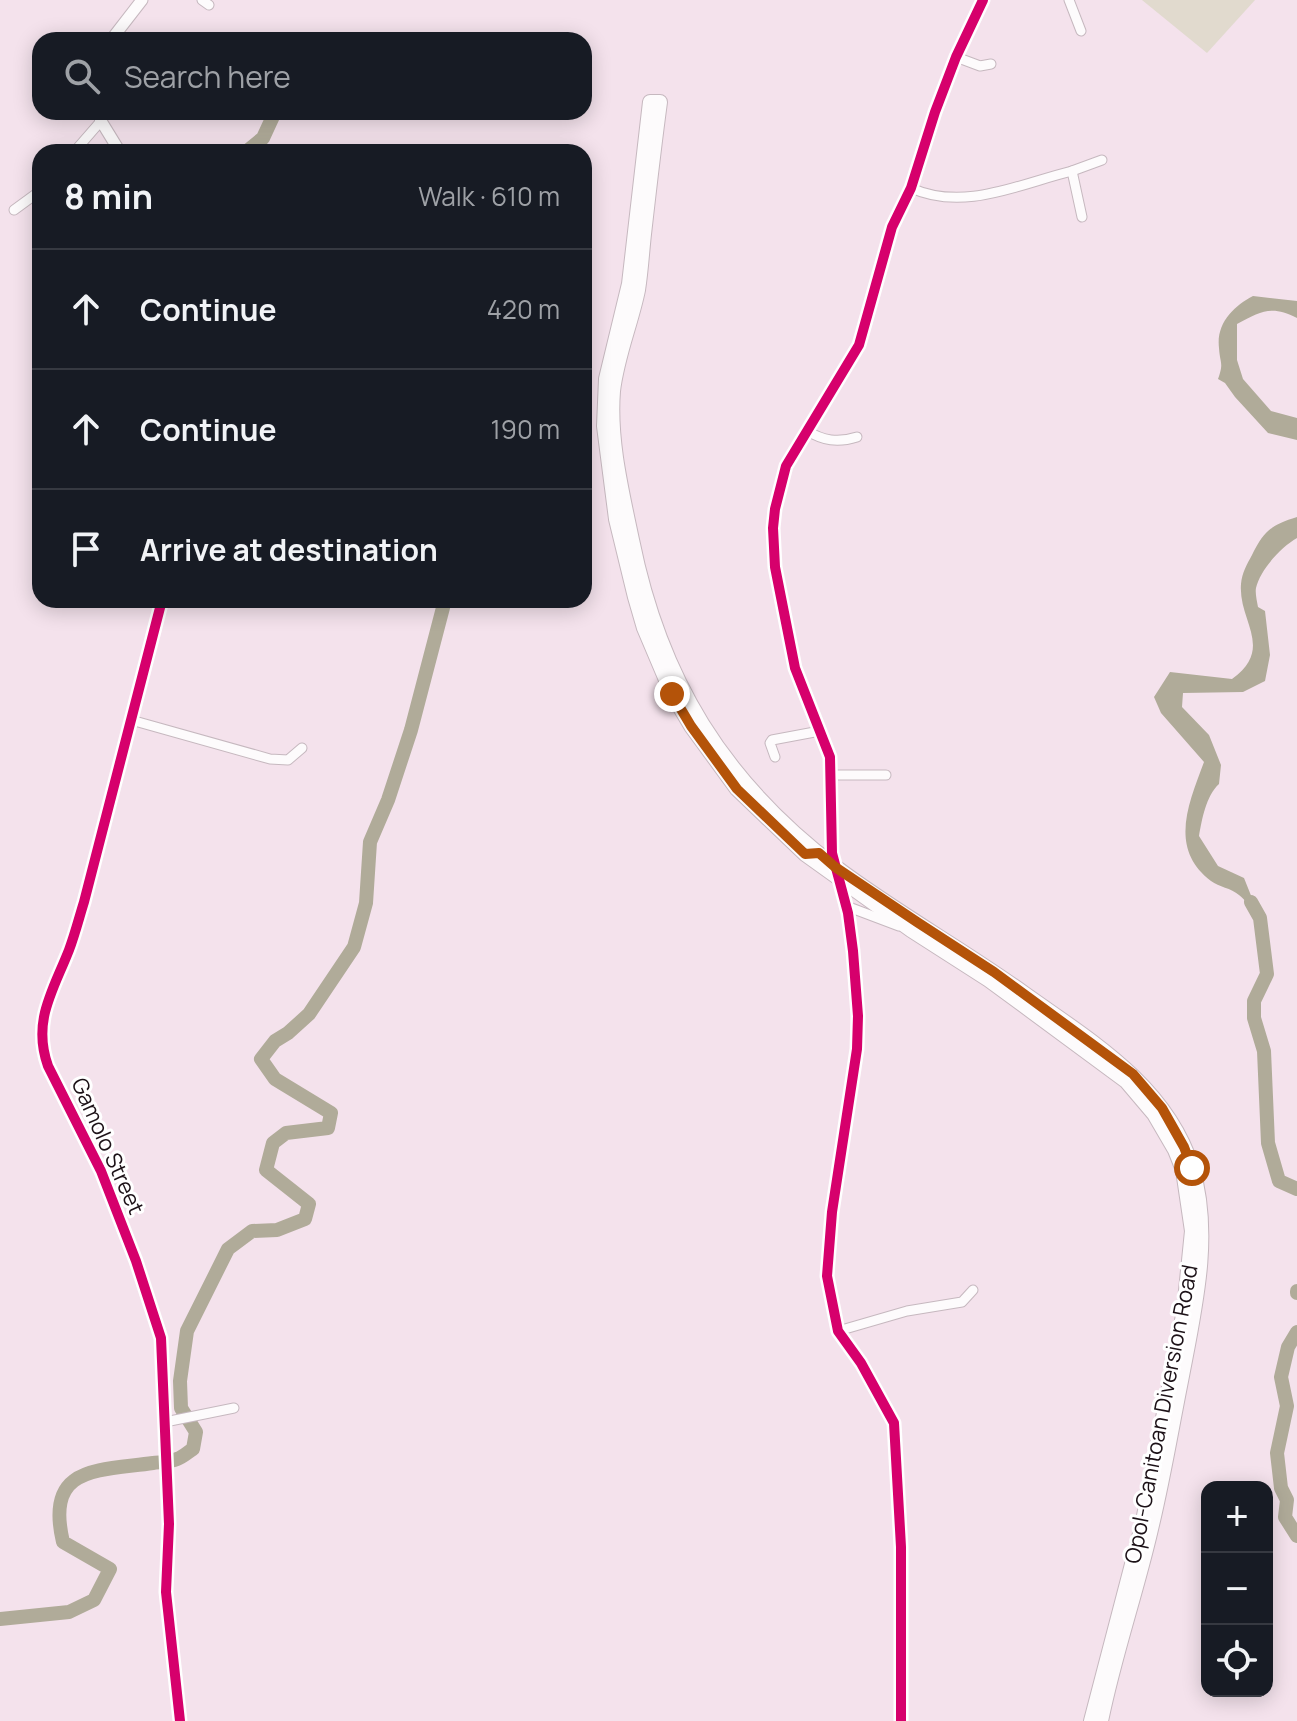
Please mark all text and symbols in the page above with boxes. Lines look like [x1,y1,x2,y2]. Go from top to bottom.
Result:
search box [32,32,592,120]
icon: search [60,54,104,98]
text: Search here [124,56,291,97]
text: 8 min [64,173,153,219]
text: Walk · 610 m [418,178,560,214]
icon: ahead [64,287,108,331]
text: Continue [140,289,276,330]
text: 420 m [487,291,560,327]
icon: ahead [64,407,108,451]
text: Continue [140,409,276,450]
text: 190 m [491,411,560,447]
icon: arrive [64,527,108,571]
text: Arrive at destination [140,529,438,570]
route end [654,676,690,712]
street label: Gamolo Street [65,1073,152,1219]
route start [1174,1150,1210,1186]
street label: Opol-Canitoan Diversion Road [1117,1262,1205,1566]
map controls [1201,1481,1273,1697]
button: + [1201,1481,1273,1553]
button: − [1201,1553,1273,1625]
button: locate [1201,1625,1273,1697]

